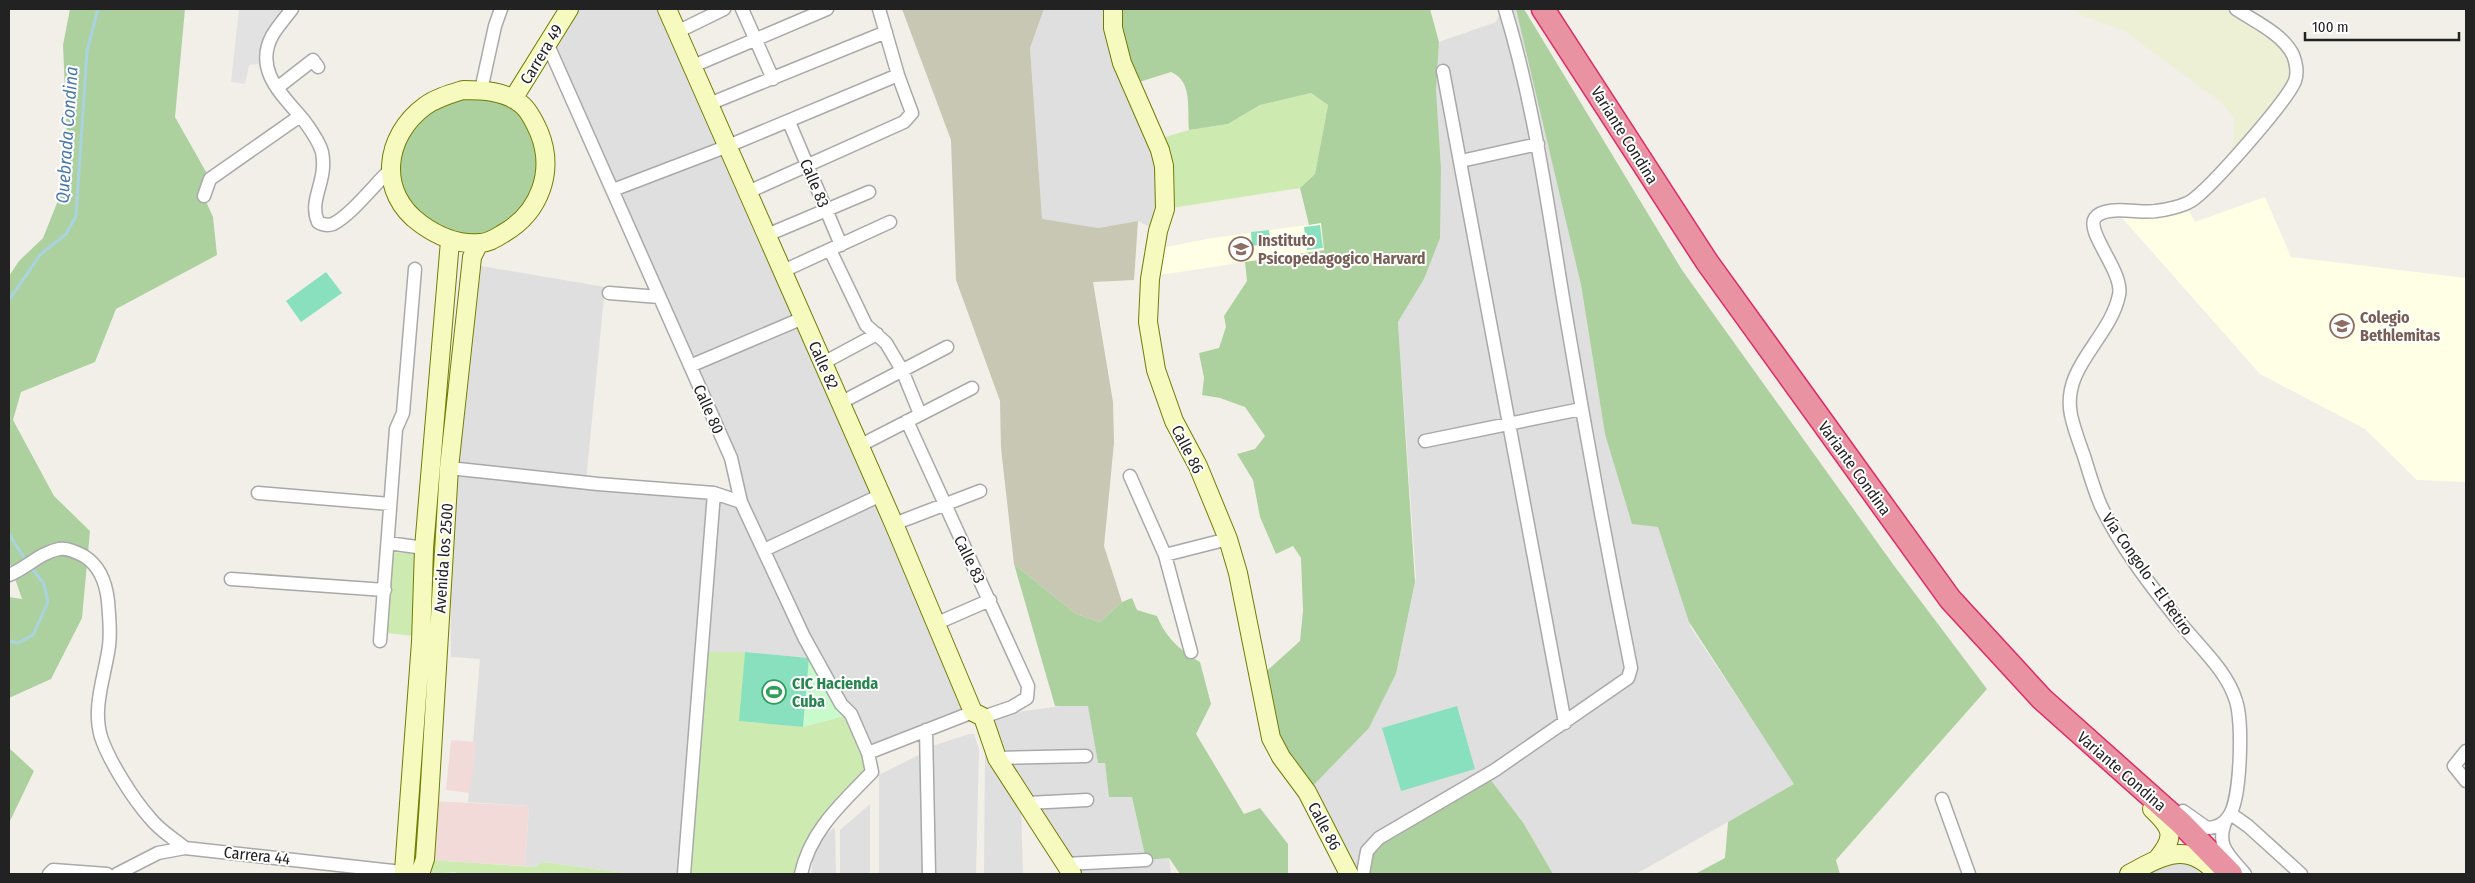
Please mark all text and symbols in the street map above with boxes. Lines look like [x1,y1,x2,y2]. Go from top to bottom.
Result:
scale bar [2305,10,2459,42]
text: 100 m [2312,18,2349,36]
street label: Carrera 49 [516,21,567,88]
water label: Quebrada Condina [51,66,83,204]
street label: Variante Condina [1587,83,1662,188]
street label: Calle 83 [796,156,833,210]
place label: Instituto Psicopedagogico Harvard [1258,231,1426,268]
school or university icon: Instituto Psicopedagogico Harvard [1228,236,1254,262]
place label: Colegio Bethlemitas [2360,308,2440,345]
school or university icon: Colegio Bethlemitas [2329,313,2355,339]
street label: Calle 82 [805,338,843,392]
street label: Calle 80 [689,382,728,437]
street label: Variante Condina [1814,418,1895,519]
street label: Calle 86 [1167,422,1208,477]
street label: Avenida los 2500 [430,502,457,614]
street label: Vía Congolo - El Retiro [2098,510,2197,639]
street label: Calle 83 [950,532,989,586]
place label: CIC Hacienda Cuba [792,674,878,711]
sports icon: CIC Hacienda Cuba [761,679,787,705]
street label: Variante Condina [2073,728,2170,815]
street label: Calle 86 [1304,799,1345,854]
street label: Carrera 44 [223,843,291,868]

